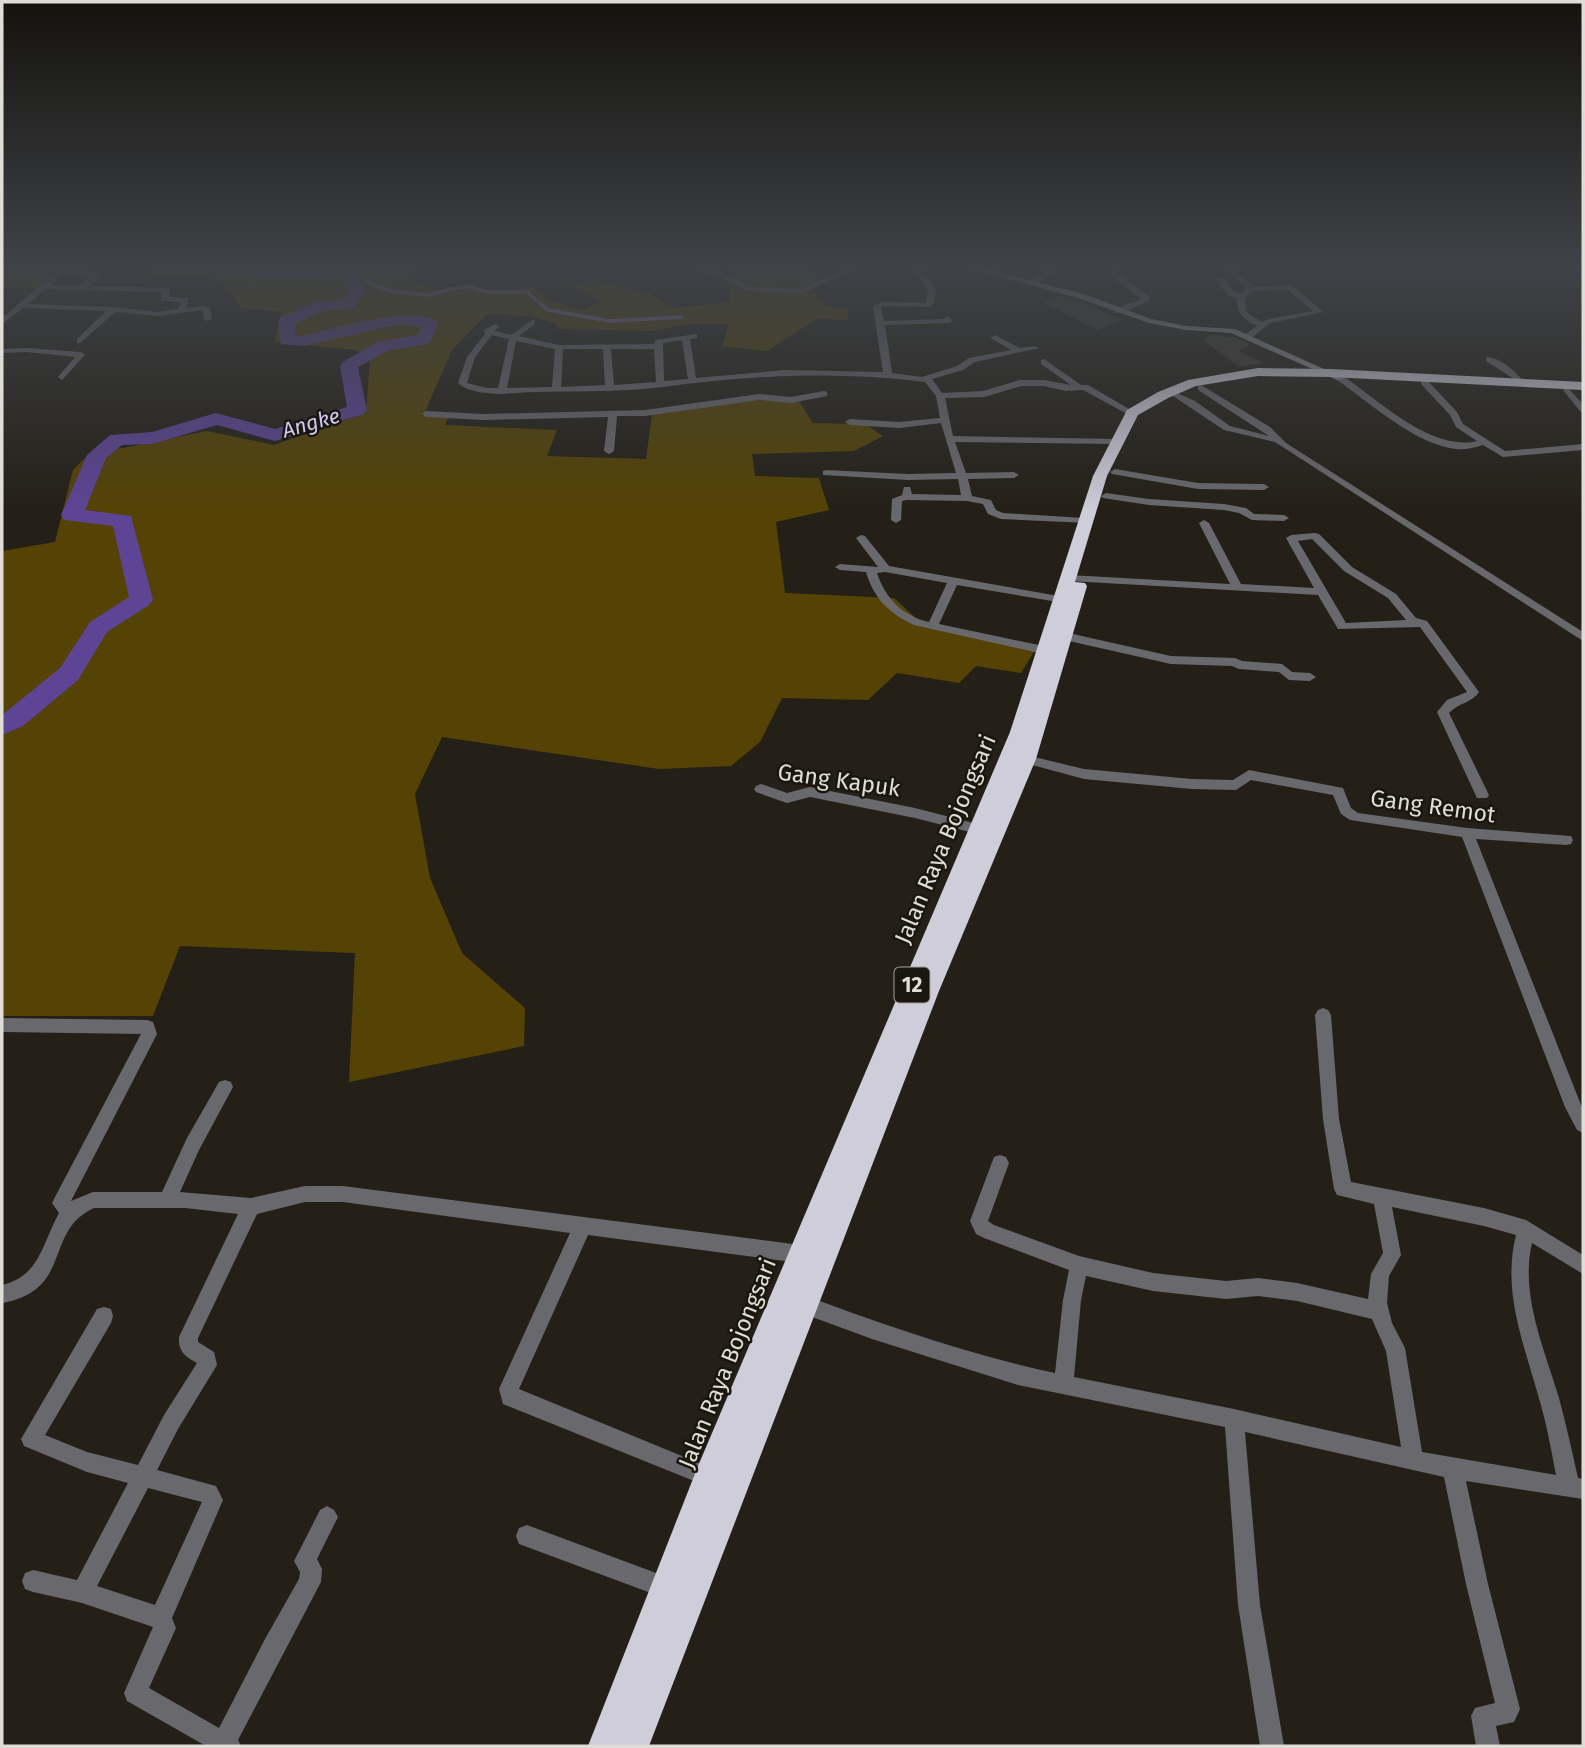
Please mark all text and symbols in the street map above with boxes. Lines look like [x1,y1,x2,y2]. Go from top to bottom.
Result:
water label: Angke [278,402,343,444]
street label: Jalan Raya Bojongsari [888,730,1002,948]
street label: Gang Kapuk [776,758,902,802]
street label: Gang Remot [1369,783,1498,829]
road number: 12 [894,968,930,1002]
street label: Jalan Raya Bojongsari [672,1254,782,1472]

